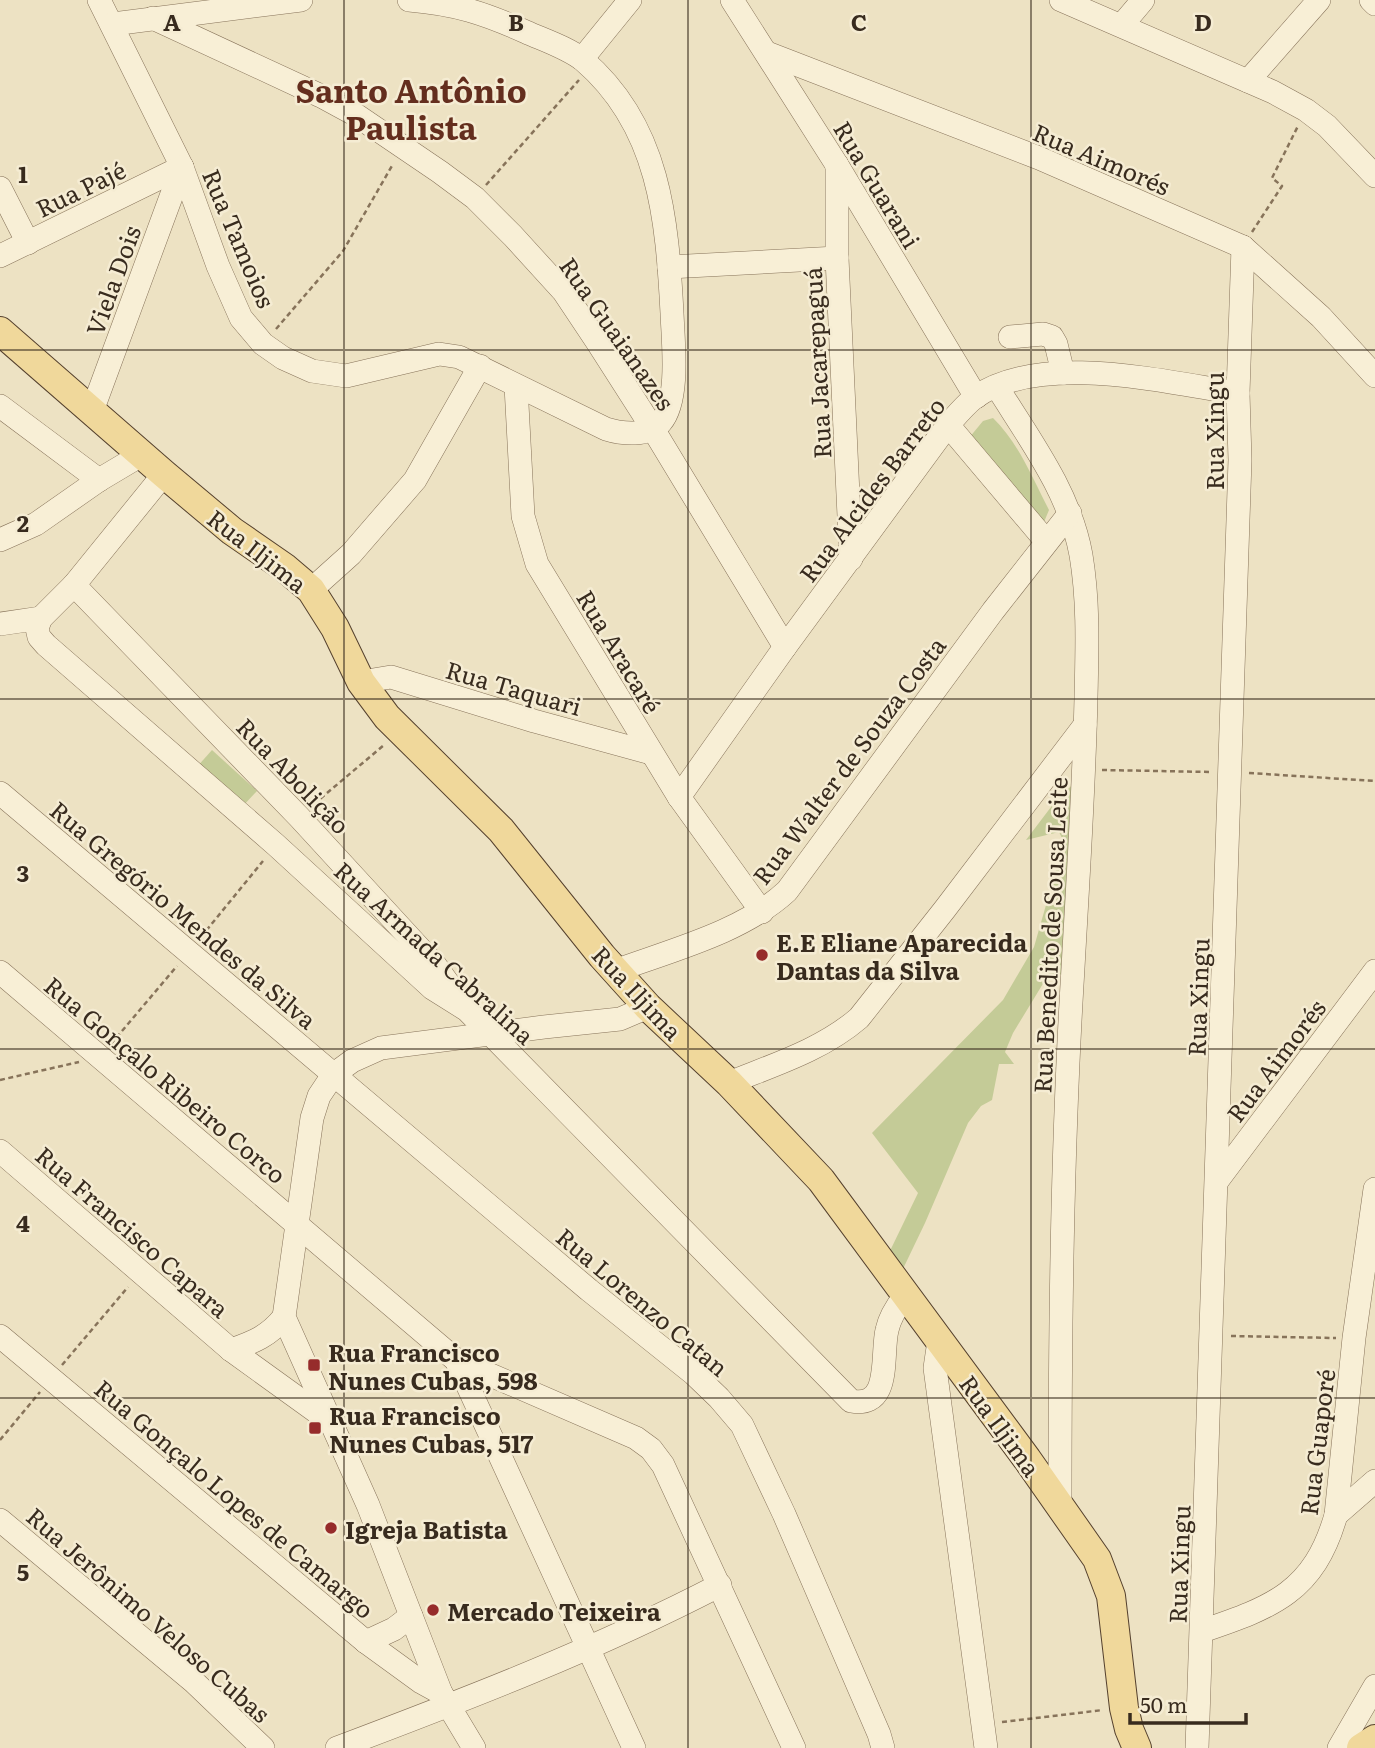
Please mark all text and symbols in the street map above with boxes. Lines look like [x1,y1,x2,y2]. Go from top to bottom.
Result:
text: A [163,4,181,38]
text: B [508,4,524,38]
text: C [851,4,867,38]
text: D [1194,4,1212,38]
district label: Santo Antônio Paulista [295,65,527,150]
street label: Rua Aimorés [1028,113,1176,203]
street label: Rua Guarani [826,114,930,254]
street label: Rua Pajé [29,151,131,225]
text: 1 [18,156,28,190]
street label: Rua Tamoios [195,163,285,313]
street label: Viela Dois [76,220,148,340]
street label: Rua Guaianazes [552,249,684,417]
street label: Rua Jacarepaguá [794,266,838,460]
street label: Rua Xingu [1196,372,1231,490]
street label: Rua Alcides Barreto [790,389,952,589]
street label: Rua Iljima [201,500,315,600]
text: 2 [17,505,29,539]
street label: Rua Aracaré [569,582,671,720]
street label: Rua Walter de Souza Costa [743,629,953,891]
street label: Rua Taquari [442,651,586,723]
street label: Rua Abolição [229,709,359,841]
street label: Rua Benedito de Sousa Leite [1023,776,1075,1094]
street label: Rua Gregório Mendes da Silva [43,792,325,1036]
street label: Rua Armada Cabralina [327,853,543,1052]
text: 3 [17,855,29,889]
place label: E.E Eliane Aparecida Dantas da Silva [776,924,1027,987]
street label: Rua Iljima [585,937,691,1047]
street label: Rua Xingu [1177,937,1217,1057]
marker: E.E Eliane Aparecida Dantas da Silva [754,947,770,963]
street label: Rua Gonçalo Ribeiro Corco [38,967,294,1191]
street label: Rua Aimorés [1217,991,1333,1129]
street label: Rua Francisco Capara [29,1137,237,1325]
text: 4 [16,1205,30,1239]
street label: Rua Lorenzo Catan [549,1219,737,1384]
place label: Rua Francisco Nunes Cubas, 598 [328,1334,538,1397]
marker: Rua Francisco Nunes Cubas, 598 [306,1357,322,1373]
street label: Rua Iljima [952,1367,1050,1483]
street label: Rua Guaporé [1290,1367,1342,1517]
street label: Rua Gonçalo Lopes de Camargo [88,1370,382,1626]
place label: Rua Francisco Nunes Cubas, 517 [329,1397,533,1460]
marker: Rua Francisco Nunes Cubas, 517 [307,1420,323,1436]
street label: Rua Jerônimo Veloso Cubas [20,1498,279,1730]
street label: Rua Xingu [1158,1504,1198,1624]
place label: Igreja Batista [345,1511,508,1546]
marker: Igreja Batista [323,1520,339,1536]
text: 5 [17,1554,29,1588]
place label: Mercado Teixeira [447,1593,661,1628]
marker: Mercado Teixeira [425,1602,441,1618]
scale bar [1130,1682,1246,1726]
text: 50 m [1140,1688,1187,1719]

